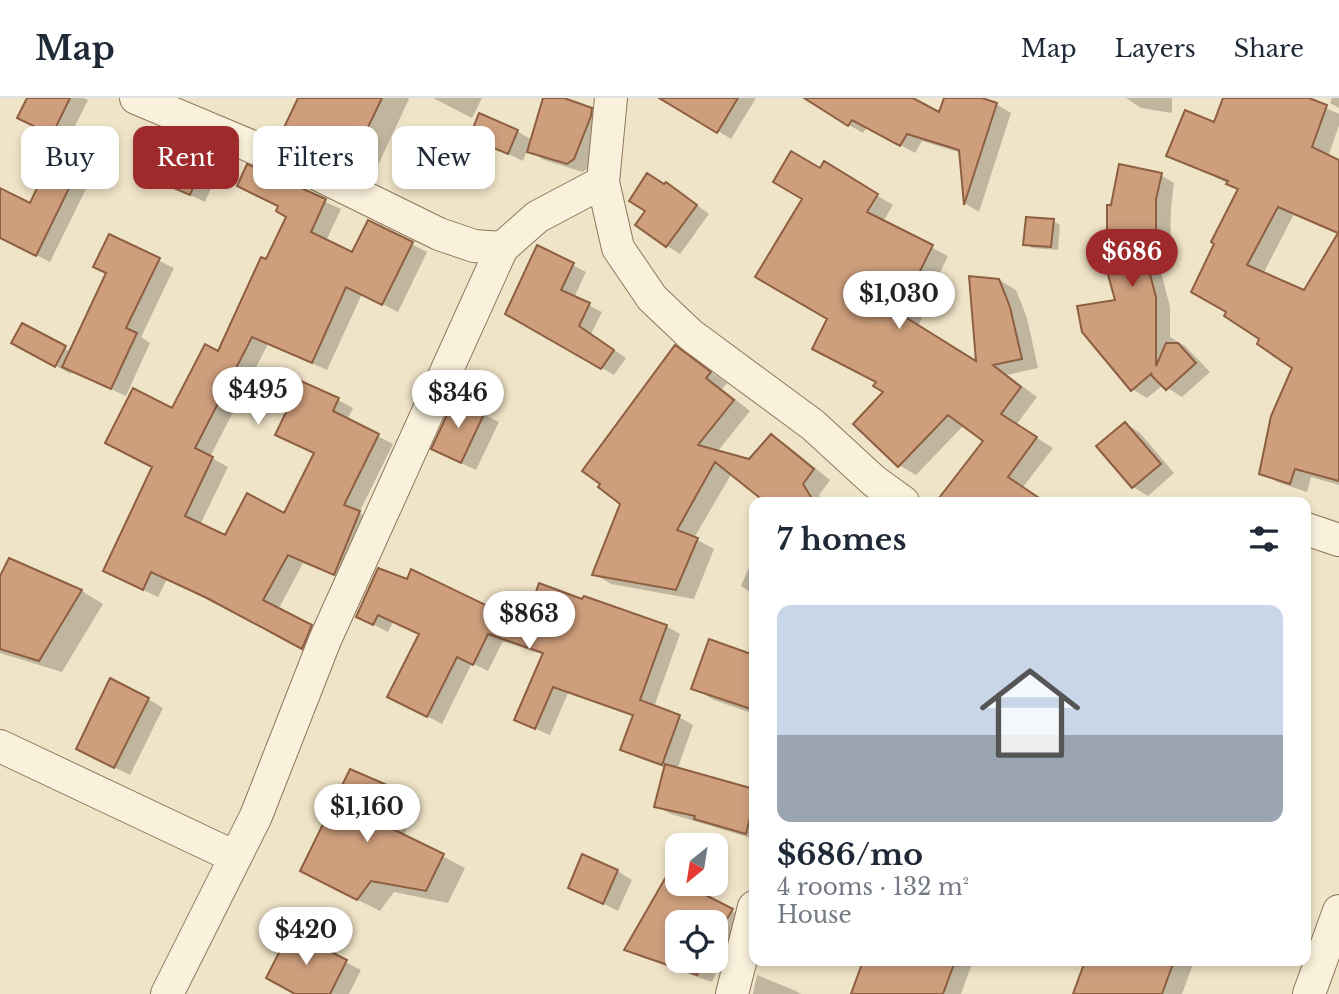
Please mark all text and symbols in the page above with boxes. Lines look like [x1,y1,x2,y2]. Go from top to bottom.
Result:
text: Map [35,28,115,69]
text: Map [1021,34,1077,63]
text: Layers [1115,34,1196,63]
text: Share [1234,34,1304,63]
chip: Buy [21,126,119,189]
chip: Rent [133,126,239,189]
chip: Filters [253,126,378,189]
chip: New [392,126,495,189]
pin: $686 [1091,230,1173,289]
text: $686 [1102,238,1162,266]
pin: $1,030 [842,272,956,331]
text: $1,030 [859,280,939,308]
pin: $495 [217,368,299,427]
pin: $346 [417,370,499,430]
text: $495 [228,376,288,404]
text: $346 [428,379,488,407]
icon: filters [1245,520,1283,558]
text: 7 homes [777,521,906,558]
pin: $863 [488,592,570,651]
text: $863 [499,600,559,628]
icon: home [967,650,1093,776]
pin: $1,160 [310,784,424,844]
text: $1,160 [330,793,404,821]
north arrow [665,833,728,896]
map controls [665,833,728,973]
text: $686/mo [777,836,923,873]
text: 4 rooms · 132 m² [777,873,969,901]
text: House [777,901,852,929]
pin: $420 [265,908,347,967]
button: locate [665,910,728,973]
text: $420 [275,916,337,944]

